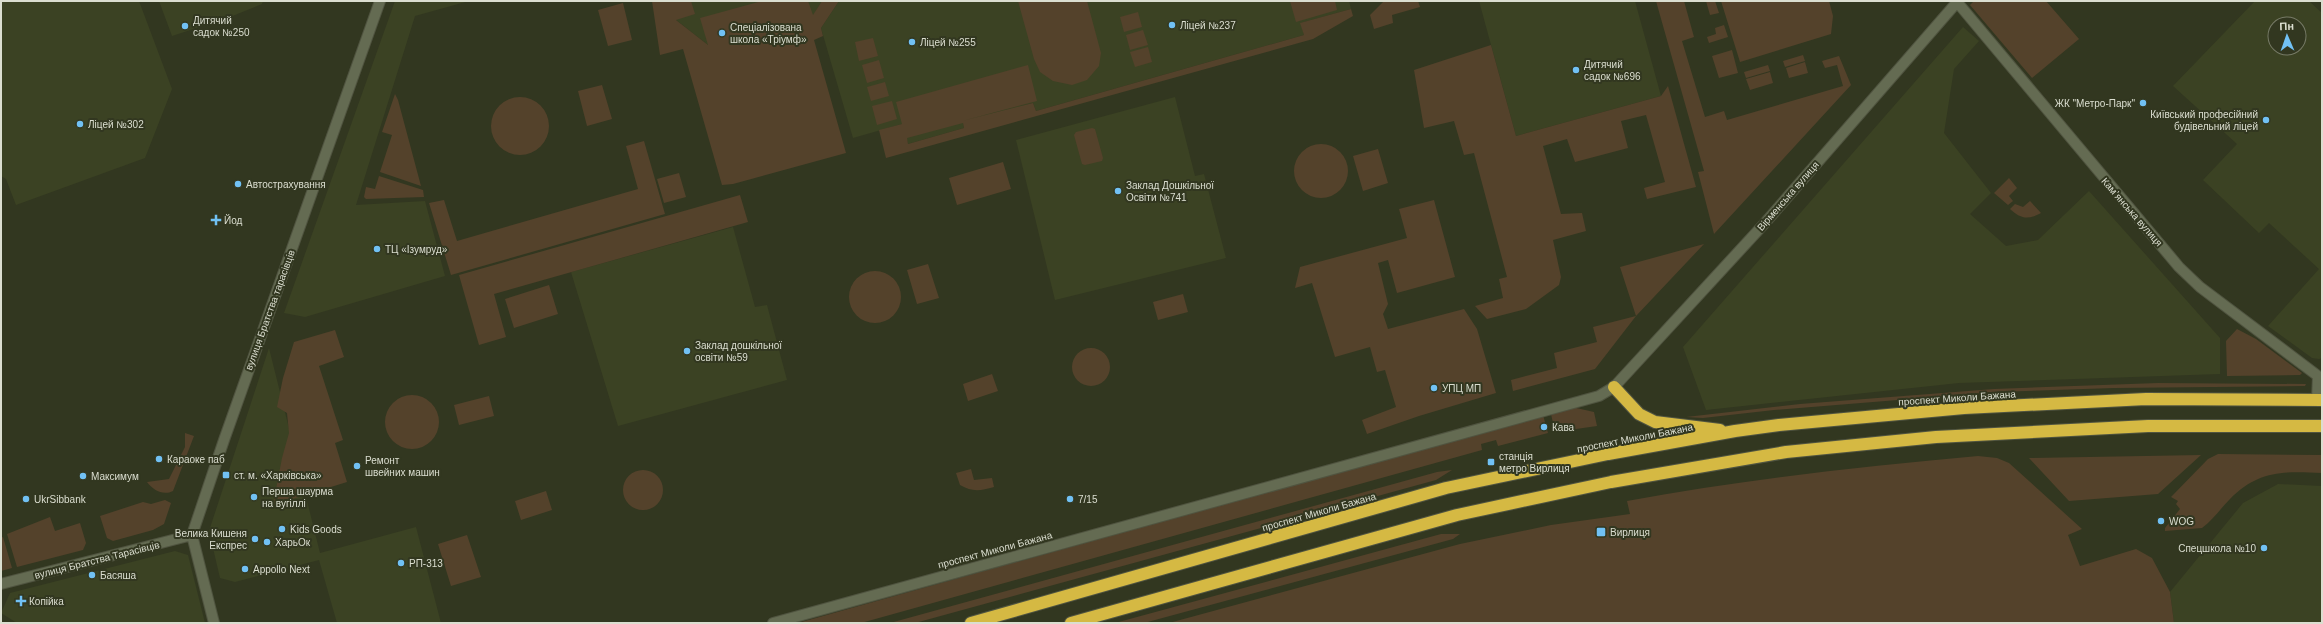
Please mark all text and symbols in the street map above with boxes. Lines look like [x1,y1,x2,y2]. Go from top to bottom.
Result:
place label: Дитячий садок №250 [193,15,250,38]
north arrow [2267,16,2307,56]
marker: Ліцей №237 [1167,20,1177,30]
place label: Ліцей №237 [1180,20,1236,31]
text: Пн [2279,20,2294,32]
marker: Дитячий садок №250 [180,21,190,31]
place label: Спеціалізована школа «Тріумф» [730,22,807,45]
marker: Спеціалізована школа «Тріумф» [717,28,727,38]
marker: Ліцей №255 [907,37,917,47]
place label: Ліцей №255 [920,37,976,48]
place label: Дитячий садок №696 [1584,59,1641,82]
marker: Дитячий садок №696 [1571,65,1581,75]
place label: ЖК "Метро-Парк" [2055,98,2135,109]
marker: ЖК "Метро-Парк" [2138,98,2148,108]
place label: Київський професійний будівельний ліцей [2150,109,2258,132]
marker: Київський професійний будівельний ліцей [2261,115,2271,125]
marker: Ліцей №302 [75,119,85,129]
place label: Ліцей №302 [88,119,144,130]
street label: Вірменська вулиця [1755,159,1821,233]
street label: Камʼянська вулиця [2099,176,2165,248]
marker: Автострахування [233,179,243,189]
place label: Автострахування [246,179,326,190]
place label: Заклад Дошкільної Освіти №741 [1126,180,1214,203]
marker: Заклад Дошкільної Освіти №741 [1113,186,1123,196]
place label: Йод [224,214,243,226]
marker: Йод [211,215,221,225]
marker: ТЦ «Ізумруд» [372,244,382,254]
place label: ТЦ «Ізумруд» [385,244,448,255]
street label: вулиця Братства тарасівців [243,248,297,372]
place label: Заклад дошкільної освіти №59 [695,340,782,363]
marker: Заклад дошкільної освіти №59 [682,346,692,356]
marker: УПЦ МП [1429,383,1439,393]
place label: УПЦ МП [1442,383,1481,394]
street label: проспект Миколи Бажана [1898,388,2017,408]
street label: проспект Миколи Бажана [1576,421,1694,455]
marker: Кава [1539,422,1549,432]
place label: Кава [1552,422,1575,433]
place label: станція метро Вирлиця [1499,451,1570,474]
marker: Караоке паб [154,454,164,464]
place label: Караоке паб [167,454,225,465]
place label: Ремонт швейних машин [365,455,440,478]
marker: станція метро Вирлиця [1486,457,1496,467]
marker: Ремонт швейних машин [352,461,362,471]
marker: ст. м. «Харківська» [221,470,231,480]
place label: ст. м. «Харківська» [234,470,322,481]
marker: Максимум [78,471,88,481]
place label: Максимум [91,471,139,482]
place label: Перша шаурма на вугіллі [262,486,333,509]
street label: проспект Миколи Бажана [1261,490,1378,534]
marker: Перша шаурма на вугіллі [249,492,259,502]
marker: UkrSibbank [21,494,31,504]
place label: UkrSibbank [34,494,87,505]
marker: 7/15 [1065,494,1075,504]
place label: 7/15 [1078,494,1098,505]
marker: WOG [2156,516,2166,526]
place label: WOG [2169,516,2194,527]
marker: Kids Goods [277,524,287,534]
place label: Kids Goods [290,524,342,535]
marker: Вирлиця [1595,526,1607,538]
place label: Вирлиця [1610,527,1650,538]
place label: Велика Кишеня Експрес [175,528,247,551]
street label: проспект Миколи Бажана [937,529,1054,571]
marker: Велика Кишеня Експрес [250,534,260,544]
marker: ХарьОк [262,537,272,547]
place label: ХарьОк [275,537,311,548]
street label: вулиця Братства Тарасівців [33,539,161,581]
place label: Спецшкола №10 [2178,543,2256,554]
marker: Спецшкола №10 [2259,543,2269,553]
marker: РП-313 [396,558,406,568]
place label: РП-313 [409,558,443,569]
marker: Appollo Next [240,564,250,574]
place label: Appollo Next [253,564,310,575]
marker: Басяша [87,570,97,580]
place label: Басяша [100,570,137,581]
marker: Копійка [16,596,26,606]
place label: Копійка [29,596,64,607]

